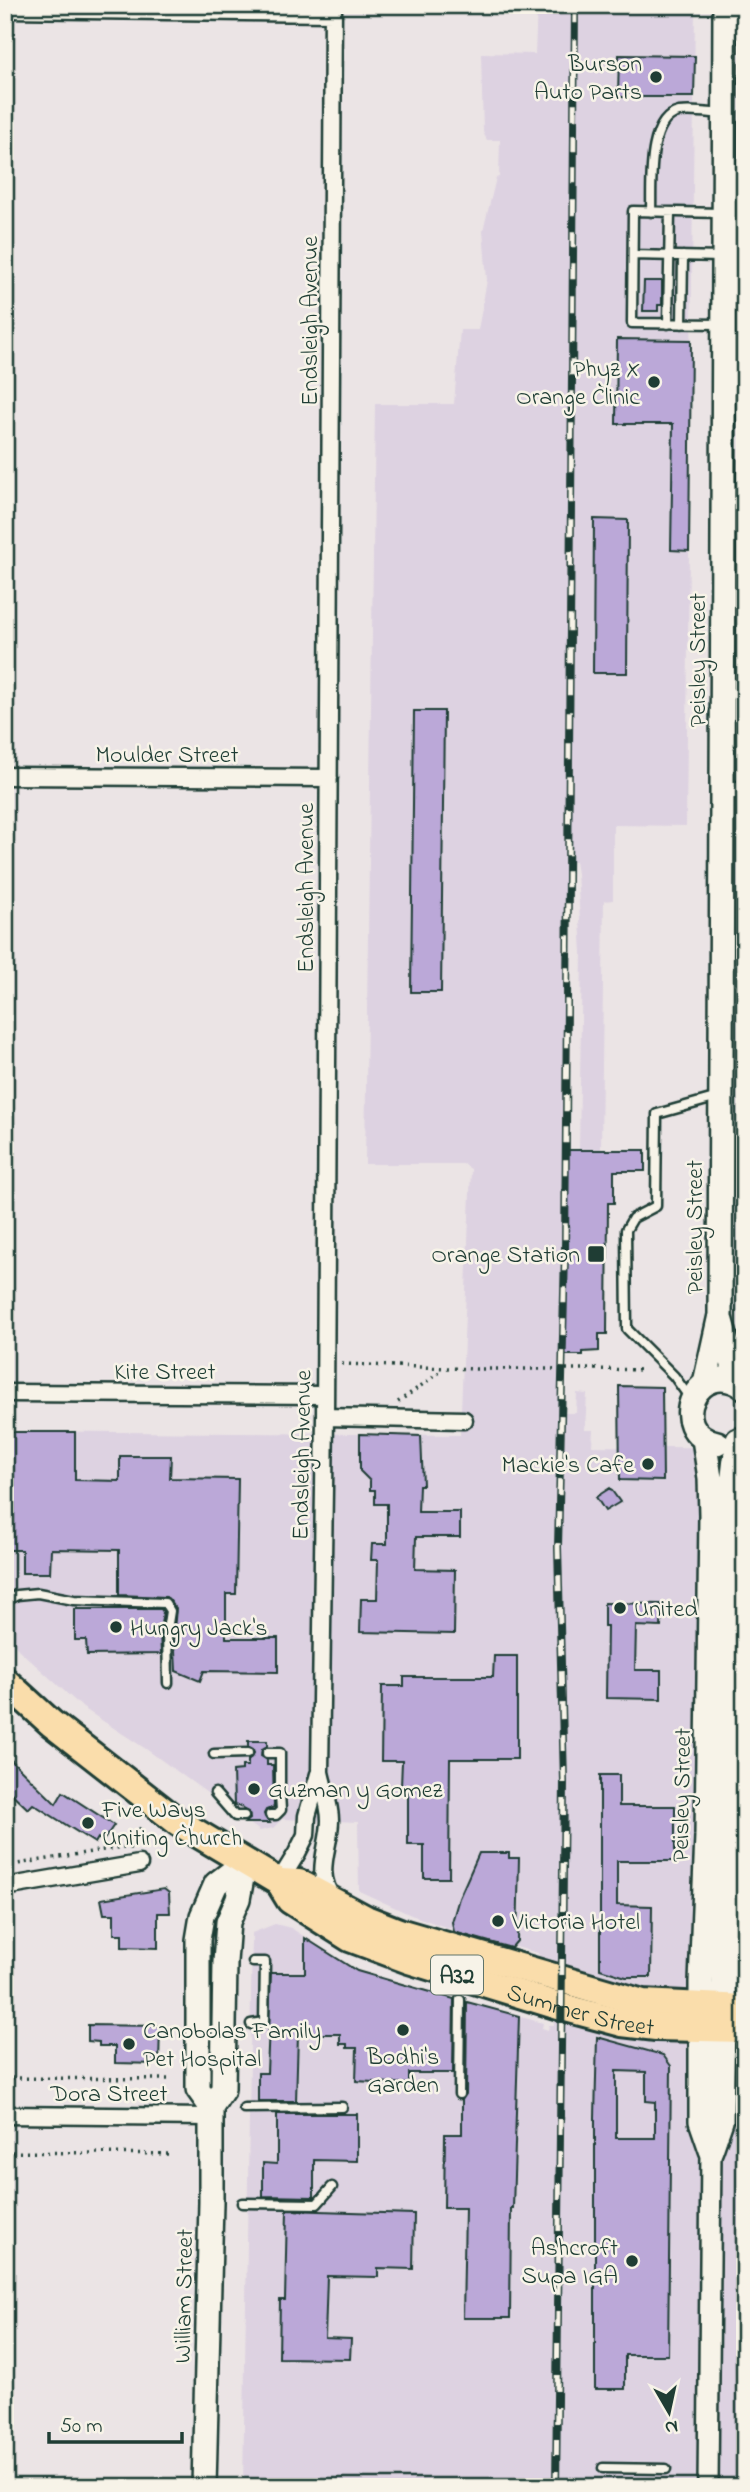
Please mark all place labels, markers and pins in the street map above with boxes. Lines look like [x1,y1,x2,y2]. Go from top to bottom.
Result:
place label: Burson Auto Parts [534,48,642,111]
marker: Burson Auto Parts [648,69,664,85]
place label: Phyz X Orange Clinic [516,353,640,416]
marker: Phyz X Orange Clinic [646,374,662,390]
place label: Orange Station [431,1239,580,1274]
marker: Orange Station [586,1244,606,1264]
place label: Mackie's Cafe [501,1449,634,1484]
marker: Mackie's Cafe [640,1456,656,1472]
place label: United [634,1593,698,1628]
marker: United [612,1600,628,1616]
place label: Hungry Jack's [130,1612,268,1648]
marker: Hungry Jack's [108,1619,124,1635]
place label: Guzman y Gomez [268,1774,443,1810]
marker: Guzman y Gomez [246,1781,262,1797]
place label: Five Ways Uniting Church [101,1794,242,1857]
marker: Five Ways Uniting Church [80,1815,96,1831]
place label: Victoria Hotel [511,1906,640,1941]
marker: Victoria Hotel [490,1913,506,1929]
place label: Canobolas Family Pet Hospital [143,2015,321,2078]
marker: Bodhi's Garden [395,2022,411,2038]
marker: Canobolas Family Pet Hospital [121,2036,137,2052]
place label: Bodhi's Garden [366,2041,439,2104]
place label: Ashcroft Supa IGA [521,2232,618,2295]
marker: Ashcroft Supa IGA [624,2253,640,2269]

